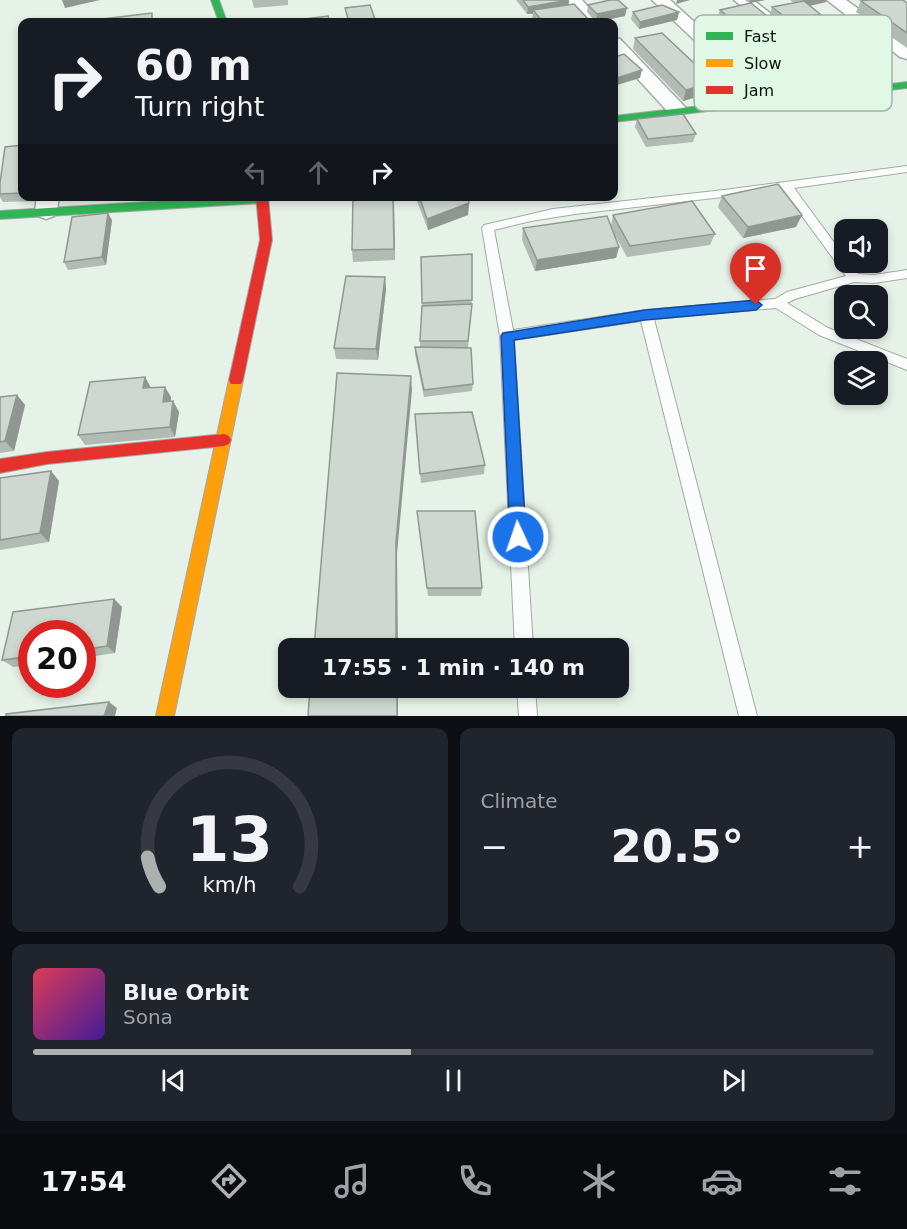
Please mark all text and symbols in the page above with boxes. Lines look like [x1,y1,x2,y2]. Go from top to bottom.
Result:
legend [694,15,892,111]
text: Fast [744,27,776,46]
text: 60 m [135,41,252,90]
icon: right [36,42,114,120]
text: Slow [744,54,781,73]
text: Jam [743,81,774,100]
text: Turn right [135,91,264,122]
icon: left [239,156,272,189]
icon: ahead [302,156,335,189]
icon: right [365,156,398,189]
map controls [834,219,888,405]
button: sound [834,219,888,273]
pin [730,243,781,305]
icon: arrive [739,252,772,285]
button: search [834,285,888,339]
button: layers [834,351,888,405]
position arrow [486,505,550,569]
speed limit sign: 20 [18,620,96,698]
text: 17:55 · 1 min · 140 m [322,655,585,680]
text: Climate [481,789,557,813]
text: 13 [186,803,273,876]
text: 20.5° [610,820,744,873]
text: − [481,827,508,866]
text: + [846,827,874,866]
text: km/h [203,872,257,897]
text: Blue Orbit [123,980,249,1005]
text: Sona [123,1005,173,1029]
icon: previous [157,1064,190,1097]
icon: pause [437,1064,470,1097]
icon: next [717,1064,750,1097]
icon: directions [208,1160,250,1202]
icon: music [331,1160,373,1202]
icon: phone [454,1160,496,1202]
icon: climate [578,1160,620,1202]
icon: car [701,1160,743,1202]
icon: filters [824,1160,866,1202]
text: 17:54 [41,1166,127,1197]

